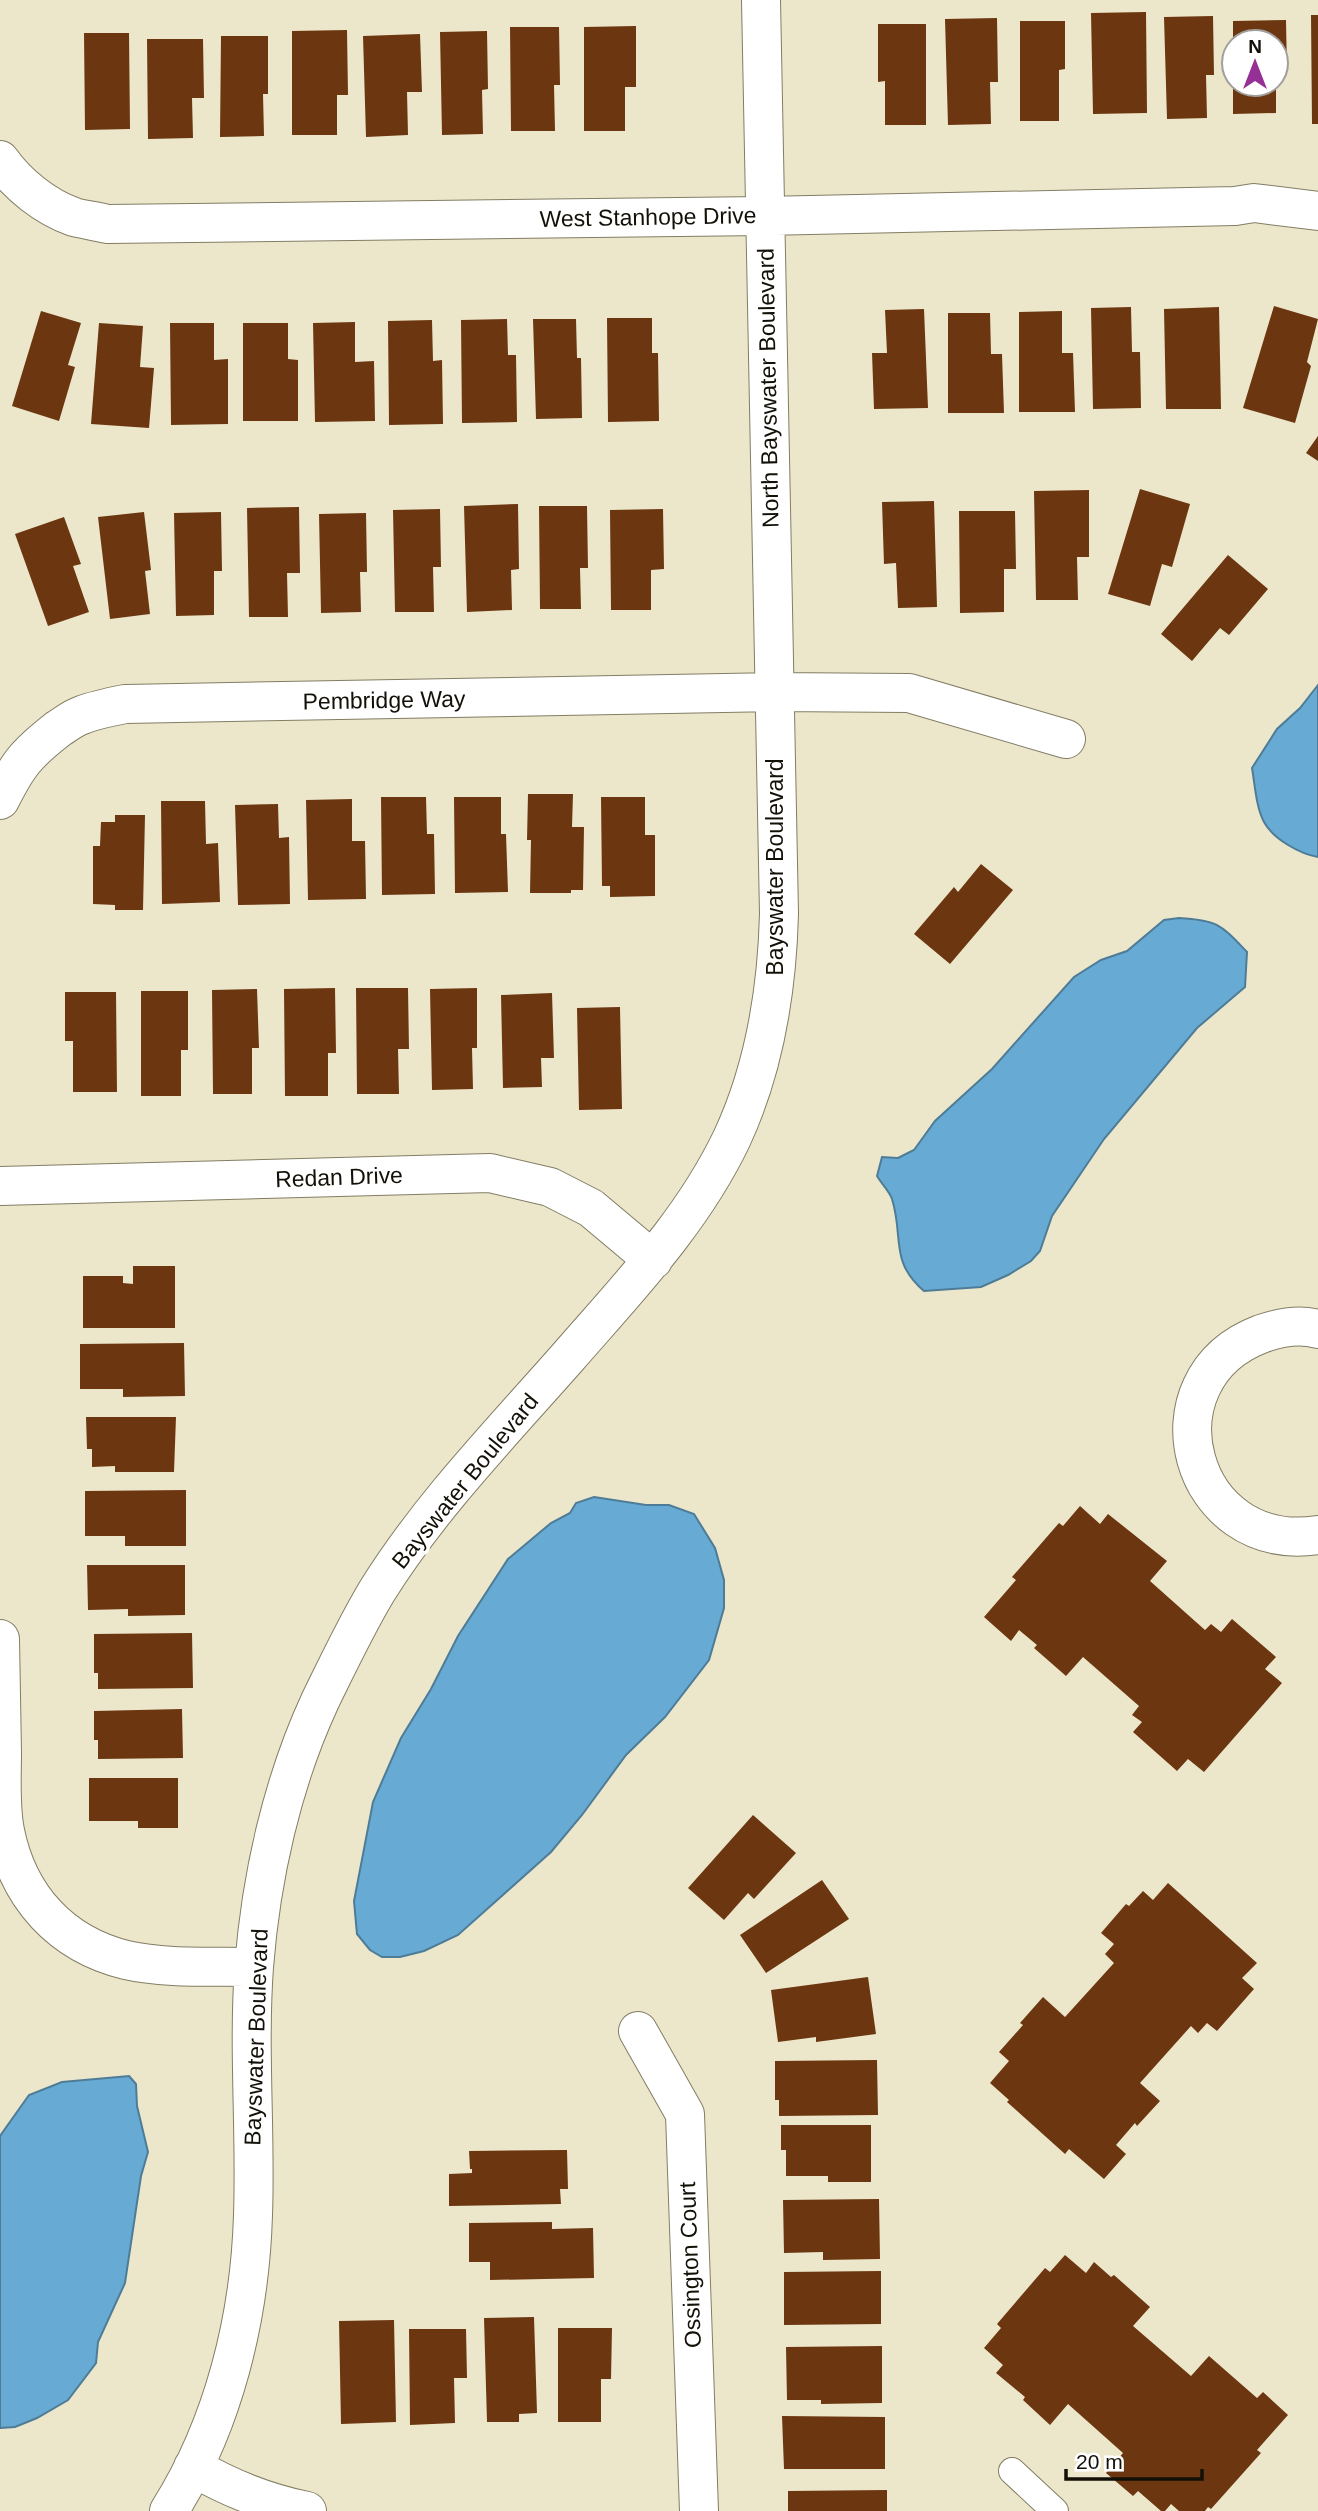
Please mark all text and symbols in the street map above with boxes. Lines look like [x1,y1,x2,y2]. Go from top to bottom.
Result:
north arrow [1220,28,1290,98]
text: N [1248,36,1262,57]
street label: West Stanhope Drive [539,202,757,232]
street label: North Bayswater Boulevard [753,248,783,528]
street label: Pembridge Way [302,686,466,714]
street label: Bayswater Boulevard [762,758,788,976]
street label: Redan Drive [275,1162,403,1192]
street label: Bayswater Boulevard [387,1388,543,1574]
street label: Bayswater Boulevard [239,1928,273,2146]
street label: Ossington Court [674,2181,706,2349]
scale bar [1066,2438,1202,2482]
text: 20 m [1076,2450,1123,2473]

